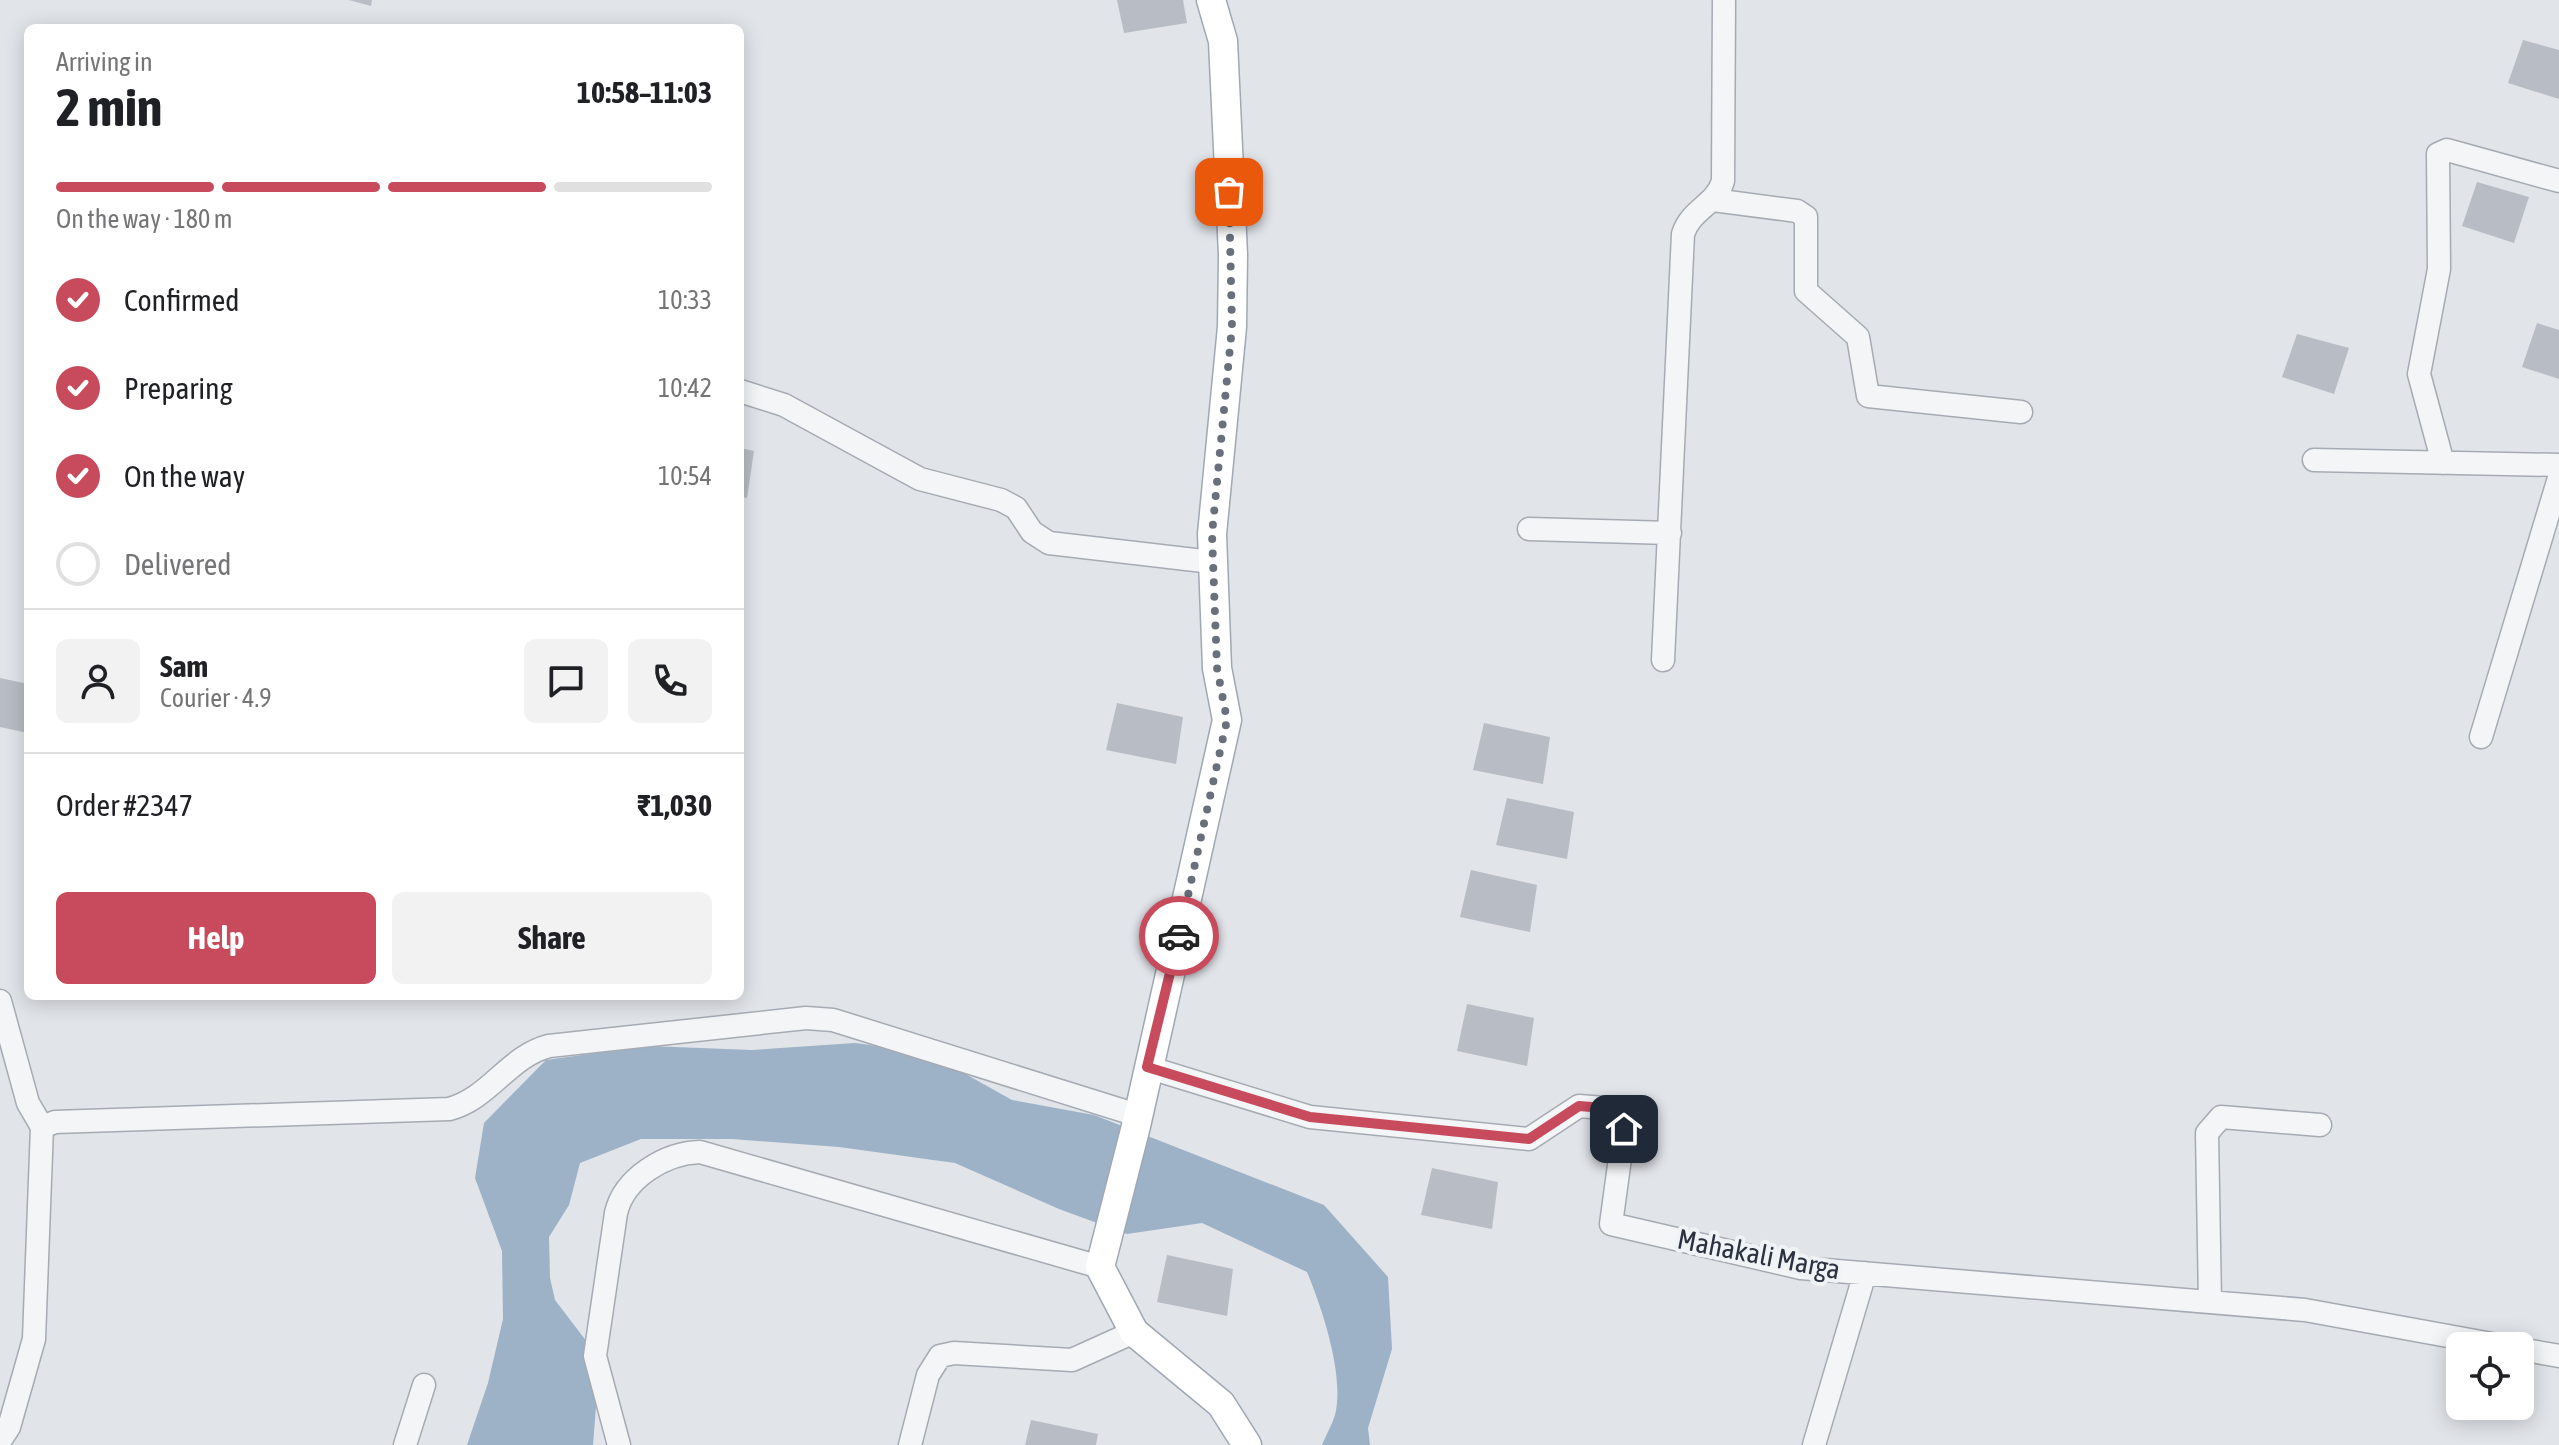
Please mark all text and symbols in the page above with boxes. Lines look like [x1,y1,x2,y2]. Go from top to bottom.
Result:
text: Arriving in [56,47,153,77]
text: 10:58–11:03 [577,75,712,109]
text: 2 min [56,77,162,137]
pin [1195,158,1263,226]
icon: bag [1207,170,1251,214]
text: On the way · 180 m [56,204,233,234]
icon: check [56,278,100,322]
text: Confirmed [124,283,239,317]
text: 10:33 [658,285,712,315]
icon: check [56,366,100,410]
text: Preparing [124,371,233,405]
text: 10:42 [658,373,712,403]
icon: check [56,454,100,498]
text: On the way [124,459,245,493]
text: 10:54 [658,461,712,491]
text: Delivered [124,547,232,581]
button: person [56,639,140,723]
button: chat [524,639,608,723]
button: phone [628,639,712,723]
text: Sam [160,649,208,683]
text: Courier · 4.9 [160,683,271,713]
text: Order #2347 [56,788,193,822]
text: ₹1,030 [637,788,712,822]
button: Help [56,892,376,984]
button: Share [392,892,712,984]
courier [1139,896,1219,976]
icon: car [1157,914,1201,958]
pin [1590,1095,1658,1163]
icon: home [1602,1107,1646,1151]
street label: Mahakali Marga [1675,1223,1843,1285]
map controls [2446,1332,2534,1420]
button: locate [2446,1332,2534,1420]

